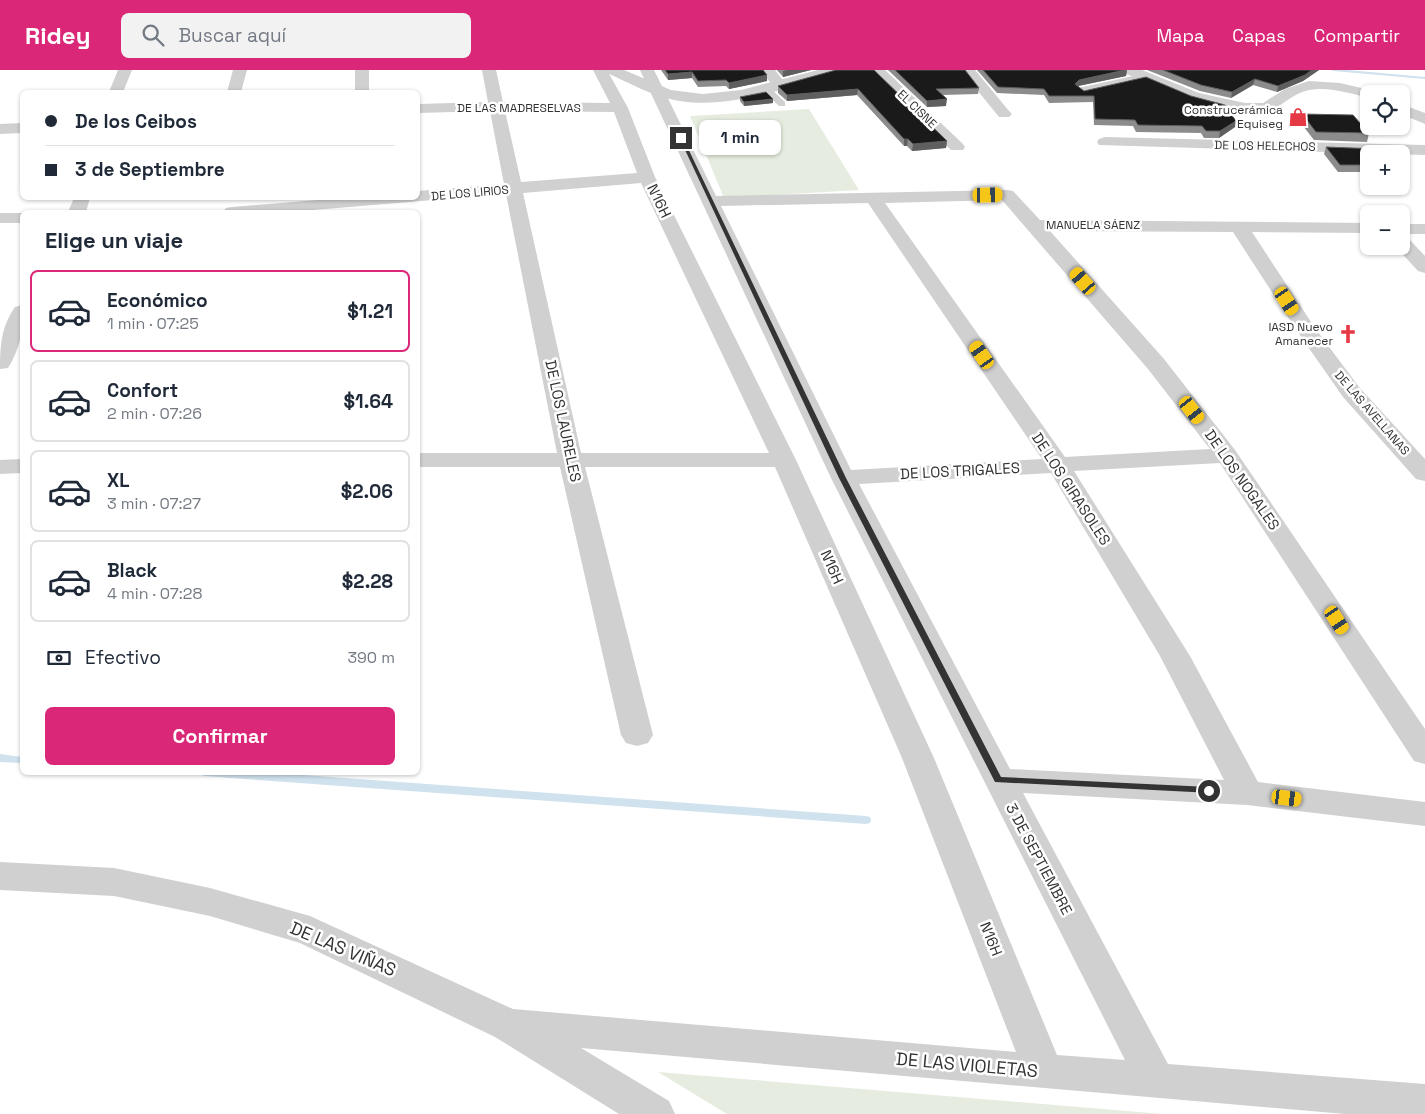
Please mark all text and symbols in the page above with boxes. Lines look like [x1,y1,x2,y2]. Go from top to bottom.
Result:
search box [121,13,471,58]
text: Ridey [25,20,91,51]
icon: search [139,21,167,49]
text: Buscar aquí [179,23,286,48]
text: Mapa [1156,24,1204,47]
text: Capas [1232,24,1286,47]
text: Compartir [1314,24,1400,47]
map controls [1360,85,1410,255]
button: locate [1360,85,1410,135]
street label: EL CISNE [894,86,940,132]
street label: DE LAS MADRESELVAS [457,100,581,116]
place label: Construcerámica Equiseg [1184,102,1283,132]
shop icon: Construcerámica Equiseg [1287,106,1309,128]
text: De los Ceibos [75,109,197,134]
callout: 1 min [698,120,781,156]
route end [670,127,692,149]
text: 1 min [720,127,760,148]
street label: DE LOS HELECHOS [1214,137,1316,155]
button: + [1360,145,1410,195]
text: 3 de Septiembre [75,157,225,182]
street label: N16H [643,181,676,221]
street label: DE LOS LIRIOS [430,182,510,204]
car [972,187,1003,203]
button: − [1360,205,1410,255]
street label: MANUELA SÁENZ [1046,217,1140,233]
text: Elige un viaje [45,226,183,254]
car [1067,265,1098,297]
car [1272,284,1301,318]
text: Económico [107,288,208,313]
icon: car [47,289,92,334]
text: $1.21 [347,299,393,324]
text: 1 min · 07:25 [107,313,199,334]
place label: IASD Nuevo Amanecer [1268,319,1333,349]
church icon: IASD Nuevo Amanecer [1337,323,1359,345]
car [967,338,996,372]
street label: DE LOS LAURELES [541,358,586,484]
street label: DE LAS AVELLANAS [1331,367,1413,459]
text: Confort [107,378,178,403]
icon: car [47,379,92,424]
text: $1.64 [344,389,393,414]
car [1176,394,1207,426]
text: 2 min · 07:26 [107,403,202,424]
street label: DE LOS NOGALES [1201,426,1284,534]
street label: DE LOS GIRASOLES [1028,429,1115,549]
street label: DE LOS TRIGALES [900,458,1020,483]
text: XL [107,468,130,493]
icon: car [47,469,92,514]
text: $2.06 [341,479,393,504]
text: 3 min · 07:27 [107,493,201,514]
street label: N16H [817,547,848,587]
text: Black [107,558,157,583]
icon: car [47,559,92,604]
text: $2.28 [342,569,393,594]
text: 4 min · 07:28 [107,583,202,604]
car [1322,603,1351,637]
icon: cash [45,644,73,672]
text: Efectivo [85,645,161,670]
text: 390 m [347,647,395,668]
button: Confirmar [45,707,395,765]
route start [1198,780,1220,802]
car [1271,789,1302,807]
street label: 3 DE SEPTIEMBRE [1002,800,1077,918]
street label: DE LAS VIÑAS [287,916,400,981]
street label: N16H [976,919,1007,959]
street label: DE LAS VIOLETAS [895,1047,1039,1082]

